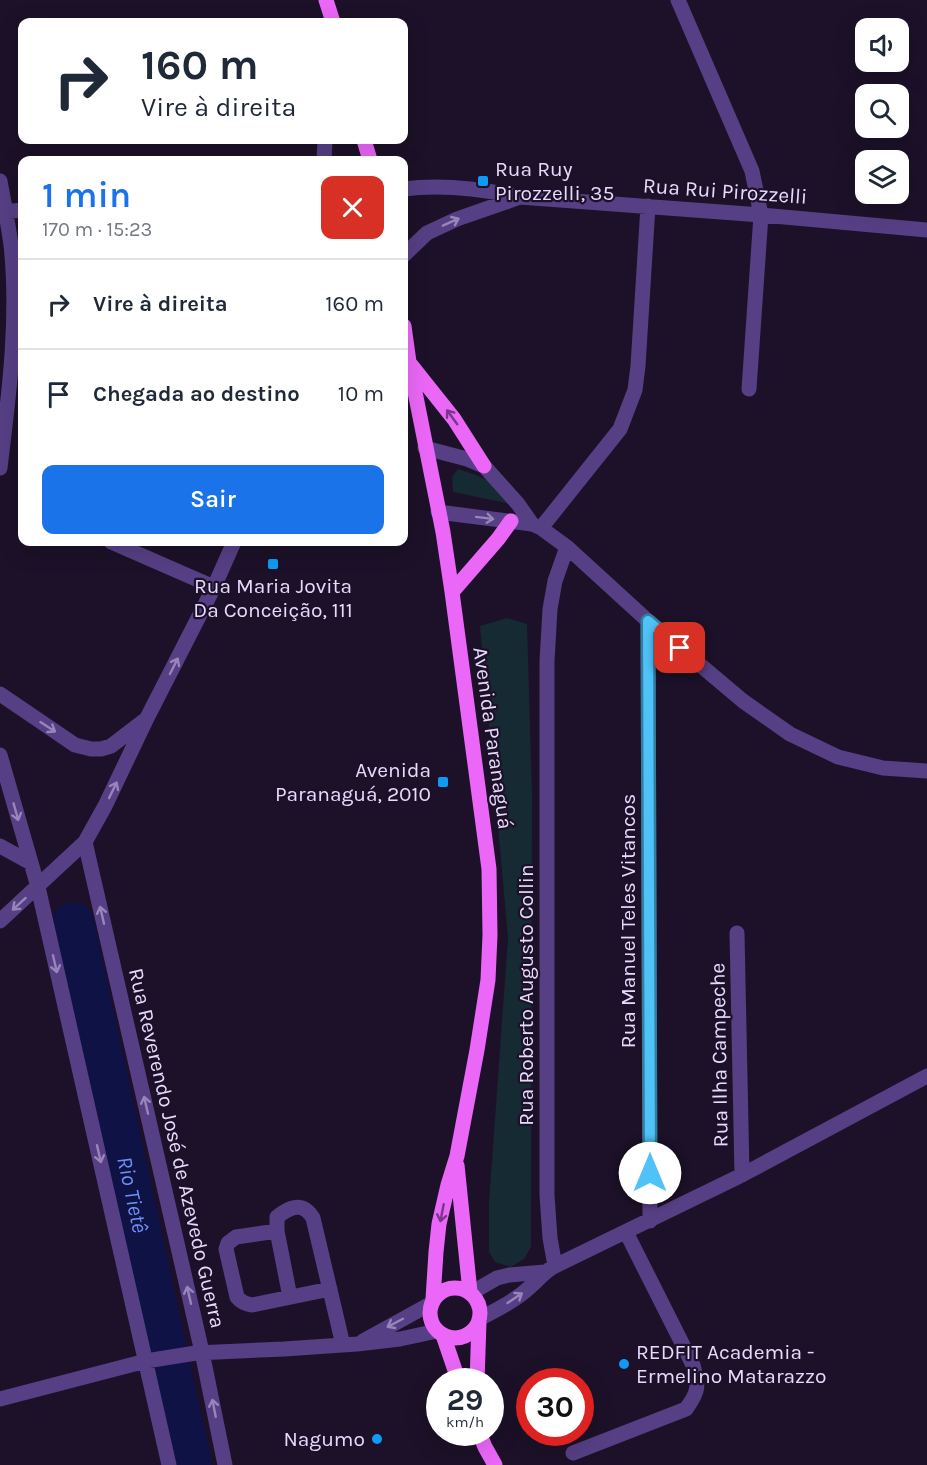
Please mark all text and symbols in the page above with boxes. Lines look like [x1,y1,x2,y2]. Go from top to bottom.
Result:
map controls [855,18,909,204]
button: sound [855,18,909,72]
text: 160 m [141,40,259,90]
icon: right [42,42,120,120]
button: search [855,84,909,138]
text: Vire à direita [141,91,296,123]
button: layers [855,150,909,204]
place label: Rua Ruy Pirozzelli, 35 [495,157,614,205]
street label: Rua Rui Pirozzelli [642,173,808,209]
text: 1 min [42,174,131,216]
marker: Rua Ruy Pirozzelli, 35 [476,174,490,188]
button: close [321,176,384,239]
one-way arrow [442,215,460,226]
text: 170 m · 15:23 [42,218,152,241]
icon: right [42,288,75,321]
text: Vire à direita [93,291,228,317]
text: 160 m [325,291,384,317]
icon: arrive [42,378,75,411]
text: Chegada ao destino [93,381,300,407]
text: 10 m [338,381,384,407]
one-way arrow [446,410,458,426]
button: Sair [42,465,384,534]
one-way arrow [475,513,494,524]
marker: Rua Maria Jovita Da Conceição, 111 [266,557,280,571]
place label: Rua Maria Jovita Da Conceição, 111 [193,574,353,622]
pin [654,622,705,673]
icon: arrive [663,631,696,664]
street label: Avenida Paranaguá [468,645,518,831]
one-way arrow [168,658,180,676]
one-way arrow [40,721,56,733]
place label: Avenida Paranaguá, 2010 [275,758,431,806]
marker: Avenida Paranaguá, 2010 [436,775,450,789]
one-way arrow [107,781,119,799]
street label: Rua Manuel Teles Vitancos [616,794,640,1048]
one-way arrow [11,802,22,821]
street label: Rua Roberto Augusto Collin [514,864,538,1126]
one-way arrow [12,897,27,911]
one-way arrow [96,905,107,925]
one-way arrow [50,955,62,974]
street label: Rua Ilha Campeche [705,963,733,1147]
street label: Rua Reverendo José de Azevedo Guerra [124,966,230,1330]
one-way arrow [139,1096,151,1115]
position arrow [618,1141,682,1205]
one-way arrow [93,1145,105,1164]
water label: Rio Tietê [111,1154,153,1235]
one-way arrow [436,1203,447,1222]
one-way arrow [183,1286,195,1305]
one-way arrow [507,1292,523,1304]
one-way arrow [386,1318,404,1329]
place label: REDFIT Academia - Ermelino Matarazzo [636,1340,826,1388]
marker: REDFIT Academia - Ermelino Matarazzo [617,1357,631,1371]
speed limit sign: 30 [516,1368,594,1446]
text: 29 [447,1382,483,1418]
one-way arrow [208,1399,219,1419]
text: km/h [446,1413,484,1431]
place label: Nagumo [283,1427,365,1451]
marker: Nagumo [370,1432,384,1446]

